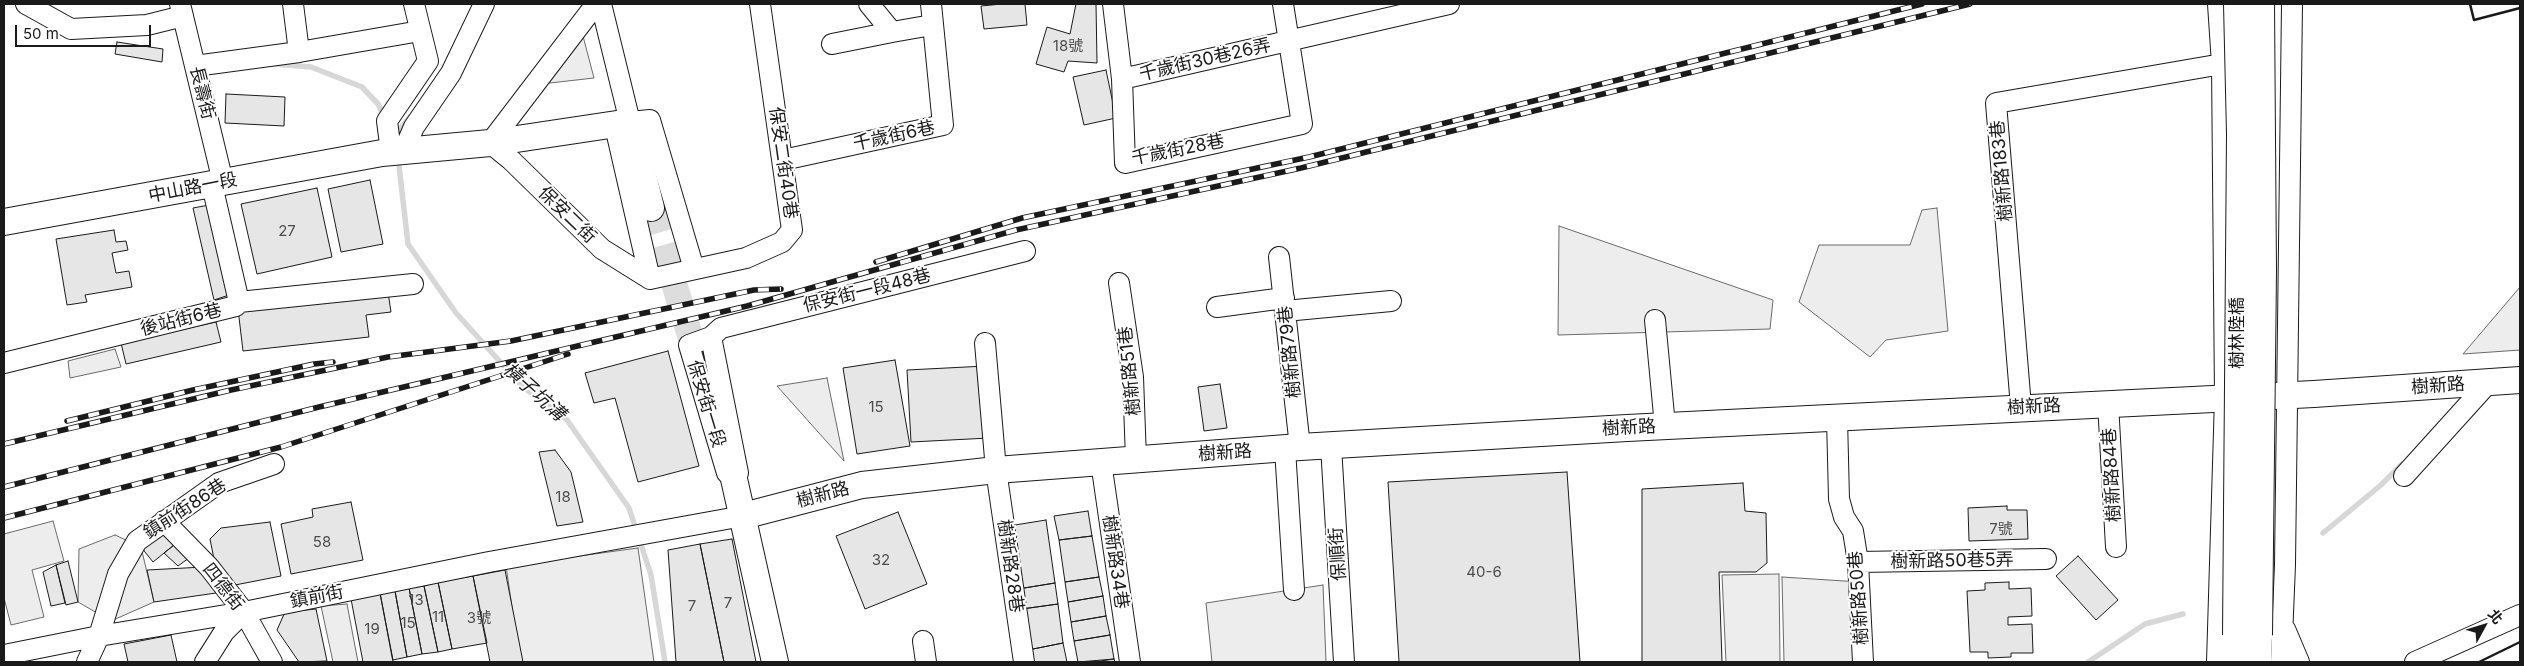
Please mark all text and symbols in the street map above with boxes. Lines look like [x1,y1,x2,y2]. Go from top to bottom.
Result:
scale bar [18,15,154,47]
text: 50 m [23,24,59,43]
street label: 千歲街30巷26弄 [1137,34,1273,86]
house number: 18號 [1053,37,1083,55]
street label: 長壽街 [185,64,219,122]
street label: 保安二街40巷 [764,106,802,220]
street label: 千歲街6巷 [851,117,937,155]
street label: 樹新路183巷 [1987,119,2017,223]
street label: 千歲街28巷 [1130,130,1226,170]
street label: 中山路一段 [147,169,239,207]
street label: 保安二街 [534,182,600,248]
house number: 27 [278,222,296,240]
street label: 保安街一段48巷 [801,265,933,317]
street label: 樹林陸橋 [2227,297,2249,369]
street label: 後站街6巷 [138,299,224,341]
street label: 樹新路79巷 [1274,305,1306,399]
street label: 樹新路51巷 [1115,325,1145,417]
water label: 橫子坑溝 [498,358,570,426]
street label: 保安街一段 [683,358,729,450]
street label: 樹新路 [2410,373,2466,399]
street label: 樹新路 [2006,395,2062,419]
house number: 15 [868,398,884,416]
street label: 樹新路 [1601,416,1657,440]
street label: 樹新路84巷 [2099,427,2125,523]
street label: 樹新路 [1197,440,1253,466]
street label: 鎮前街86巷 [140,474,230,544]
street label: 樹新路 [794,478,852,512]
house number: 18 [555,488,571,506]
street label: 樹新路34巷 [1098,514,1132,610]
street label: 樹新路28巷 [993,518,1027,614]
house number: 7號 [1989,520,2013,538]
street label: 保順街 [1325,526,1351,582]
house number: 58 [313,533,331,551]
street label: 樹新路50巷5弄 [1890,549,2014,573]
street label: 樹新路50巷 [1845,550,1873,646]
house number: 32 [872,551,890,569]
street label: 四德街 [198,559,248,615]
house number: 40-6 [1466,563,1502,581]
street label: 鎮前街 [288,581,346,613]
house number: 13 [408,591,424,609]
house number: 7 [724,594,732,612]
house number: 7 [688,597,696,615]
north arrow [2459,601,2509,651]
text: 北 [2485,605,2507,627]
house number: 11 [432,608,444,626]
house number: 3號 [467,609,491,627]
house number: 15 [400,614,416,632]
house number: 19 [364,620,380,638]

